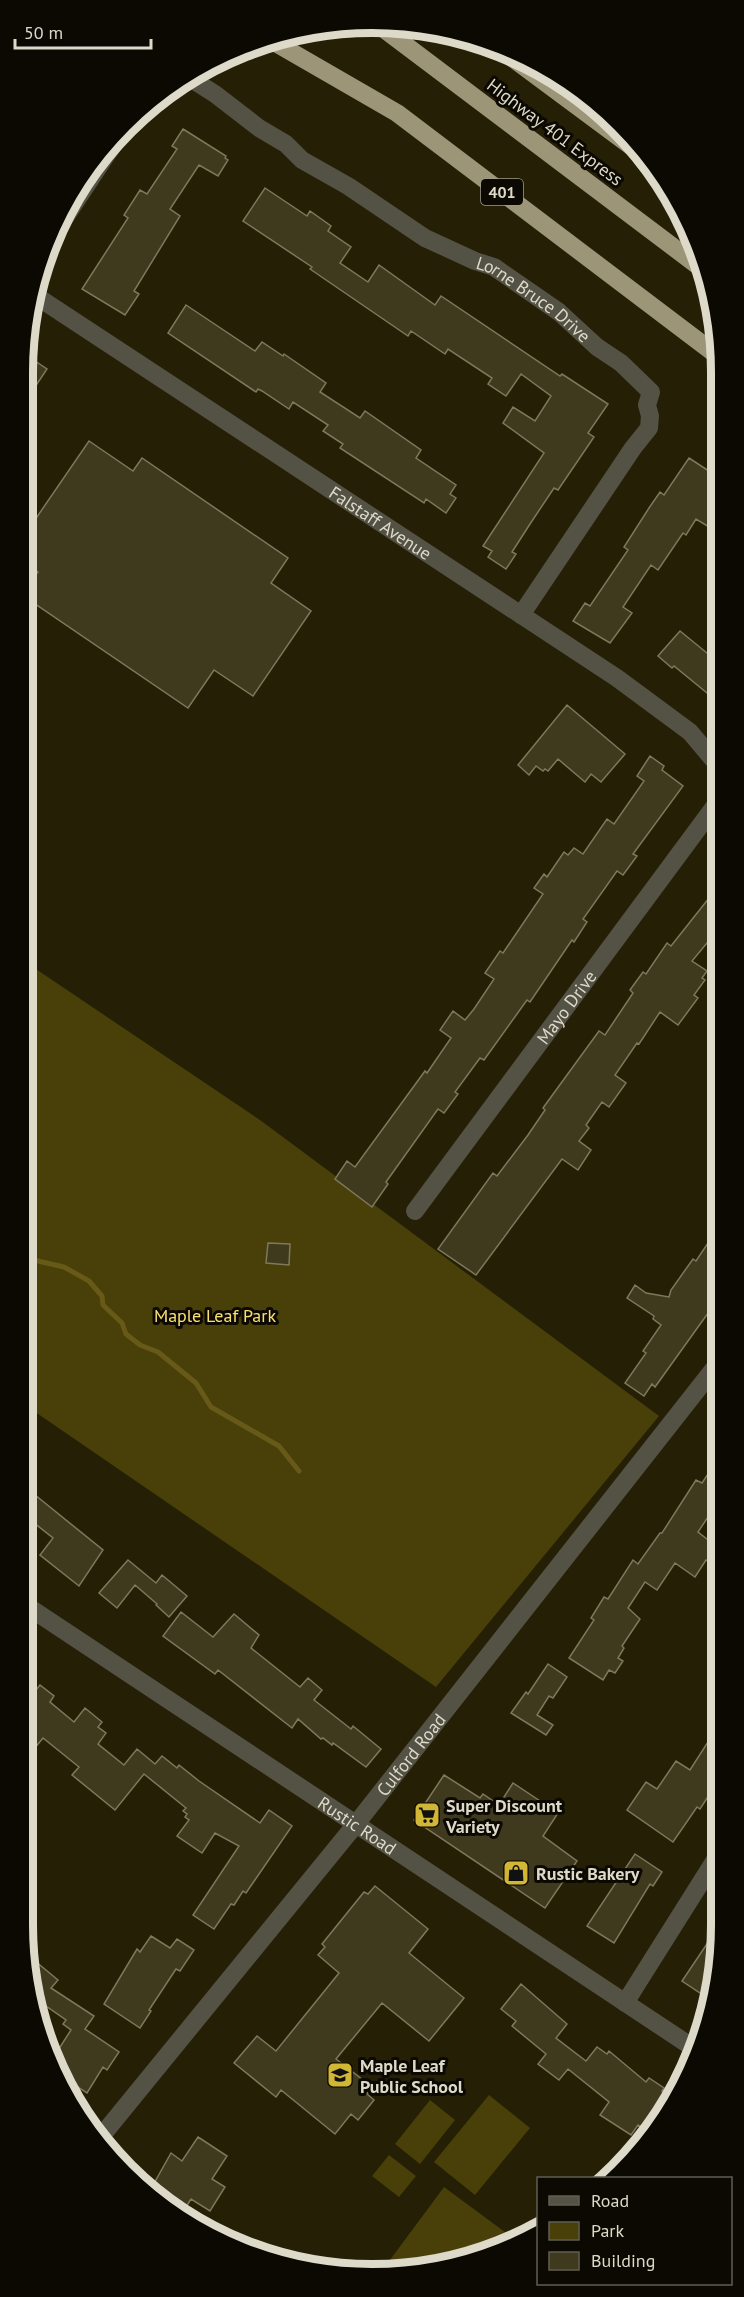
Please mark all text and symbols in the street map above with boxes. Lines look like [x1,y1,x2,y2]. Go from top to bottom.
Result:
scale bar [15,12,152,50]
text: 50 m [24,21,63,44]
street label: Highway 401 Express [482,73,628,191]
road number: 401 [481,179,523,205]
street label: Lorne Bruce Drive [474,251,596,347]
street label: Falstaff Avenue [325,480,436,565]
street label: Mayo Drive [531,965,601,1048]
park label: Maple Leaf Park [154,1304,276,1327]
street label: Culford Road [371,1708,450,1800]
street label: Rustic Road [314,1791,401,1859]
place label: Super Discount Variety [445,1794,563,1838]
supermarket icon: Super Discount Variety [412,1800,442,1830]
shop icon: Rustic Bakery [501,1858,531,1888]
place label: Rustic Bakery [536,1862,640,1885]
place label: Maple Leaf Public School [360,2054,464,2098]
school or university icon: Maple Leaf Public School [325,2060,355,2090]
legend [537,2177,732,2285]
text: Road [591,2189,629,2212]
text: Park [591,2219,624,2242]
text: Building [591,2249,655,2272]

